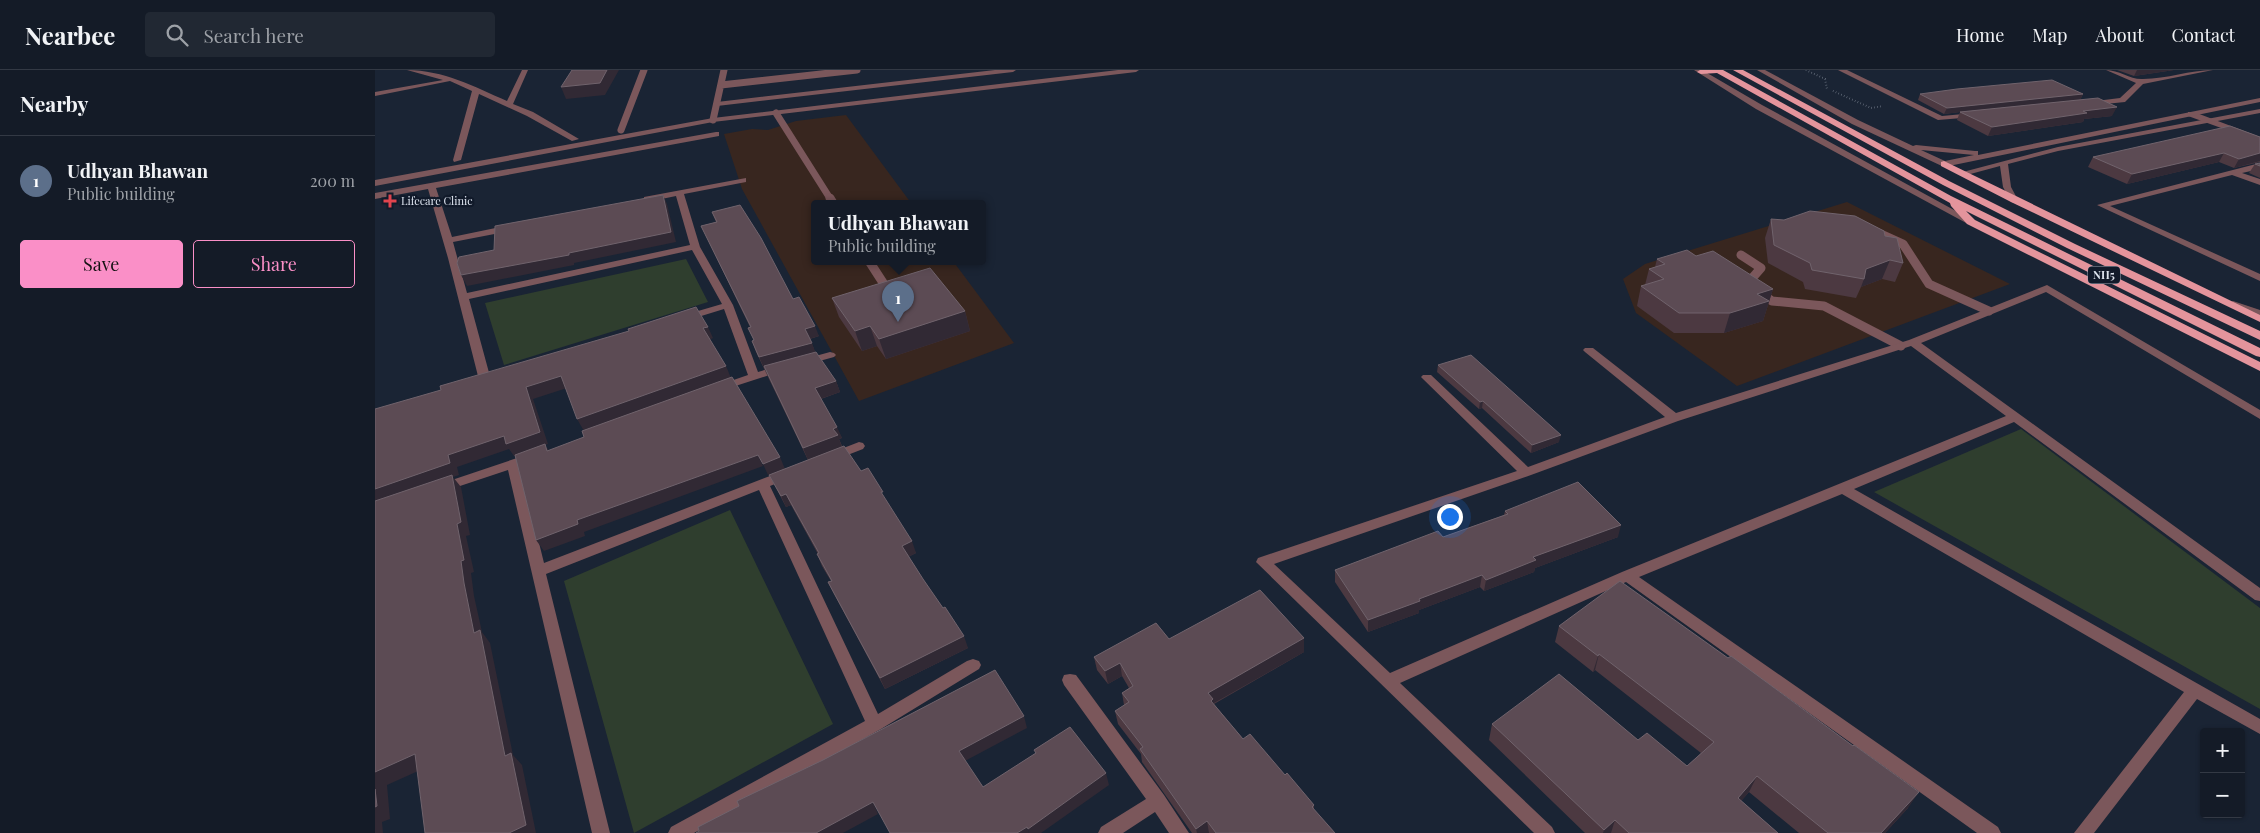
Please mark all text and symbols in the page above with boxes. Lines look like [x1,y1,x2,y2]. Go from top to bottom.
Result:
search box [145,12,495,57]
text: Nearbee [25,19,115,51]
icon: search [163,21,191,49]
text: Search here [203,22,304,48]
text: Home [1956,23,2004,47]
text: Map [2032,23,2067,47]
text: About [2095,23,2144,47]
text: Contact [2172,23,2235,47]
text: Nearby [20,89,89,117]
text: Udhyan Bhawan [67,157,208,183]
text: 1 [33,170,39,191]
text: 200 m [310,170,355,191]
text: Public building [67,183,175,204]
place label: Lifecare Clinic [401,193,473,208]
marker: Lifecare Clinic [383,194,397,208]
popup [811,200,986,265]
text: Udhyan Bhawan [828,209,969,235]
text: Public building [828,235,936,256]
button: Save [20,240,183,288]
button: Share [193,240,355,288]
road number: NH5 [2088,266,2120,284]
pin: 1 [882,281,914,322]
your location [1437,504,1463,530]
map controls [2200,728,2245,818]
button: + [2200,728,2245,773]
button: − [2200,773,2245,818]

